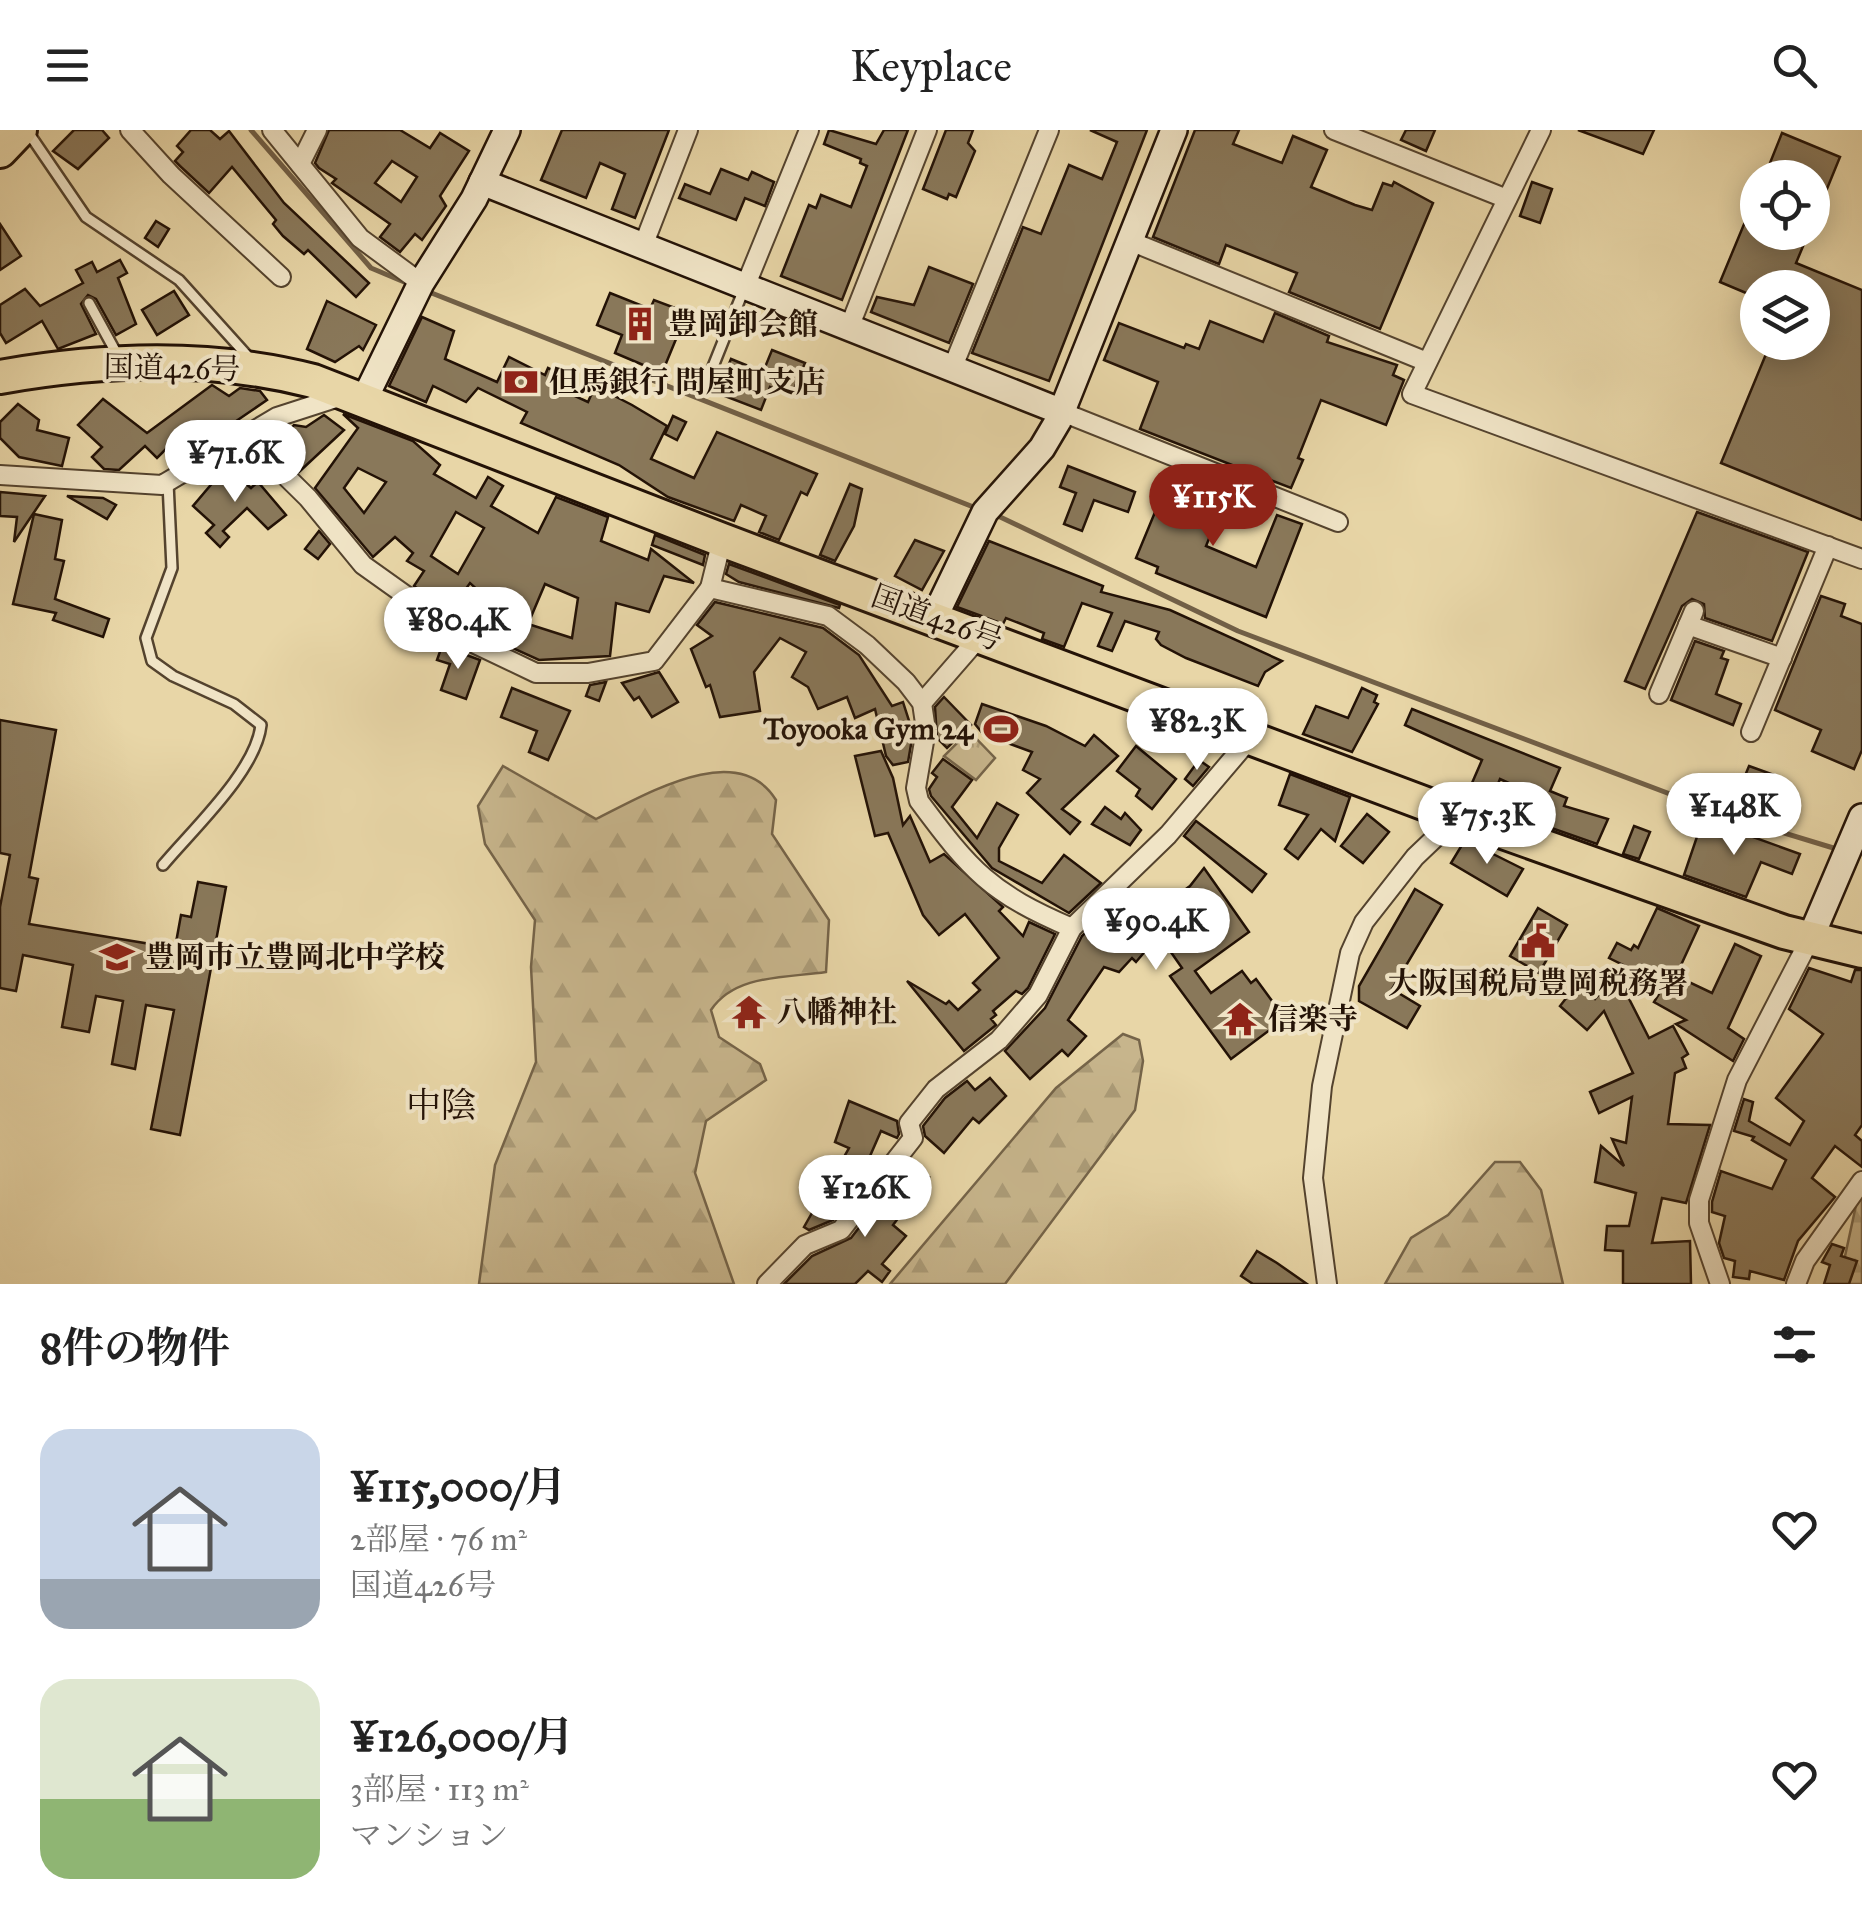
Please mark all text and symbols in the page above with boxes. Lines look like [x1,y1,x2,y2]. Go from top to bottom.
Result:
icon: menu [40,38,95,93]
text: Keyplace [850,38,1012,93]
icon: search [1767,38,1822,93]
map controls [1740,160,1830,360]
button: locate [1740,160,1830,250]
button: layers [1740,270,1830,360]
building icon: 豊岡卸会館 [621,305,659,343]
place label: 豊岡卸会館 [668,306,818,342]
street label: 国道426号 [103,349,241,387]
bank icon: 但馬銀行 問屋町支店 [502,363,540,401]
place label: 但馬銀行 問屋町支店 [549,364,825,400]
pin: ¥71.6K [154,420,316,505]
text: ¥71.6K [187,433,283,472]
pin: ¥115K [1143,464,1283,549]
text: ¥115K [1171,477,1255,516]
street label: 国道426号 [867,578,1007,658]
pin: ¥80.4K [377,587,539,672]
text: ¥80.4K [406,600,510,639]
pin: ¥82.3K [1116,688,1278,773]
text: ¥82.3K [1149,701,1245,740]
sports icon: Toyooka Gym 24 [982,710,1020,748]
place label: Toyooka Gym 24 [763,711,974,747]
pin: ¥148K [1664,773,1804,858]
pin: ¥75.3K [1406,782,1568,867]
text: ¥148K [1688,786,1780,825]
text: ¥75.3K [1440,795,1534,834]
pin: ¥90.4K [1075,888,1237,973]
text: ¥90.4K [1104,901,1208,940]
public building icon: 大阪国税局豊岡税務署 [1519,922,1557,960]
school or university icon: 豊岡市立豊岡北中学校 [98,938,136,976]
place label: 豊岡市立豊岡北中学校 [145,939,445,975]
place label: 大阪国税局豊岡税務署 [1388,965,1688,1001]
temple icon: 八幡神社 [730,993,768,1031]
place label: 八幡神社 [777,994,897,1030]
temple icon: 信楽寺 [1221,1000,1259,1038]
place label: 信楽寺 [1268,1001,1358,1037]
district label: 中陰 [406,1084,476,1127]
pin: ¥126K [795,1155,935,1240]
text: ¥126K [821,1168,909,1207]
icon: filters [1767,1317,1822,1372]
text: 8件の物件 [40,1322,230,1374]
text: ¥115,000/月 [350,1461,566,1513]
icon: home [120,1469,240,1589]
icon: heart [1767,1502,1822,1557]
text: 2部屋 · 76 m² [350,1520,527,1559]
text: 国道426号 [350,1566,496,1605]
text: ¥126,000/月 [350,1711,574,1763]
icon: home [120,1719,240,1839]
icon: heart [1767,1752,1822,1807]
text: 3部屋 · 113 m² [350,1770,529,1809]
text: マンション [350,1816,509,1855]

